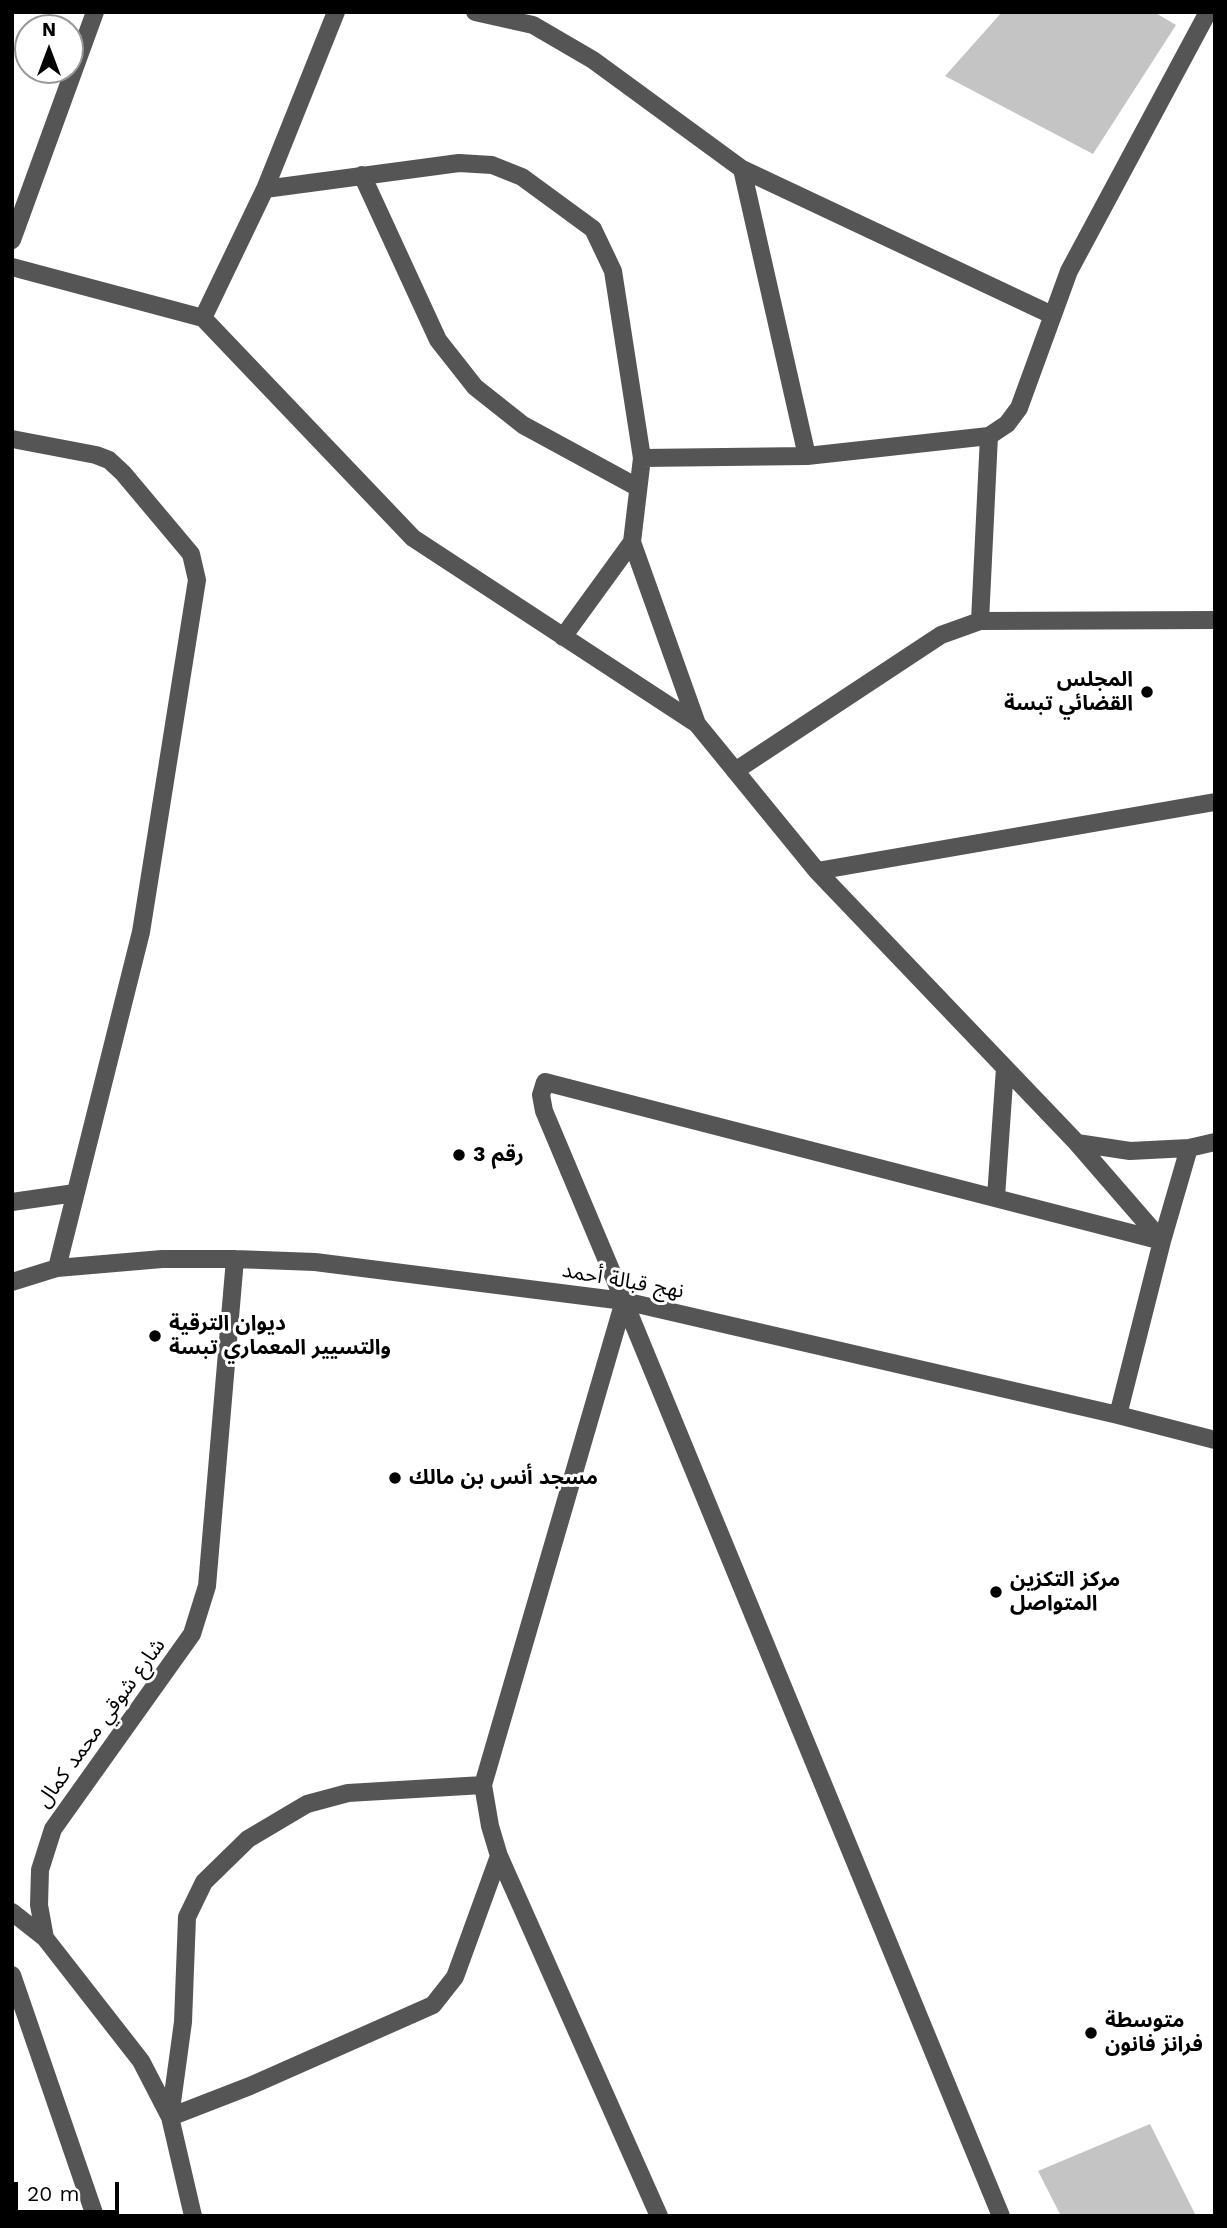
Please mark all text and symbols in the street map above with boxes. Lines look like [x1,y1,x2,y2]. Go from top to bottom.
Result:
north arrow [14,14,84,84]
text: N [42,18,56,41]
place label: المجلس القضائي تبسة [1004,667,1133,717]
marker: المجلس القضائي تبسة [1139,684,1155,700]
place label: رقم 3 [473,1142,524,1168]
marker: رقم 3 [451,1147,467,1163]
street label: نهج قبالة أحمد [560,1258,686,1304]
place label: ديوان الترقية والتسيير المعماري تبسة [169,1311,391,1361]
marker: ديوان الترقية والتسيير المعماري تبسة [147,1328,163,1344]
place label: مسجد أنس بن مالك [409,1465,598,1491]
marker: مسجد أنس بن مالك [387,1470,403,1486]
place label: مركز التكزين المتواصل [1010,1567,1120,1617]
marker: مركز التكزين المتواصل [988,1584,1004,1600]
street label: شارع شوقي محمد كمال [31,1634,171,1812]
place label: متوسطة فرانز فانون [1105,2008,1203,2058]
marker: متوسطة فرانز فانون [1083,2025,1099,2041]
scale bar [18,2168,122,2212]
text: 20 m [27,2181,79,2206]

